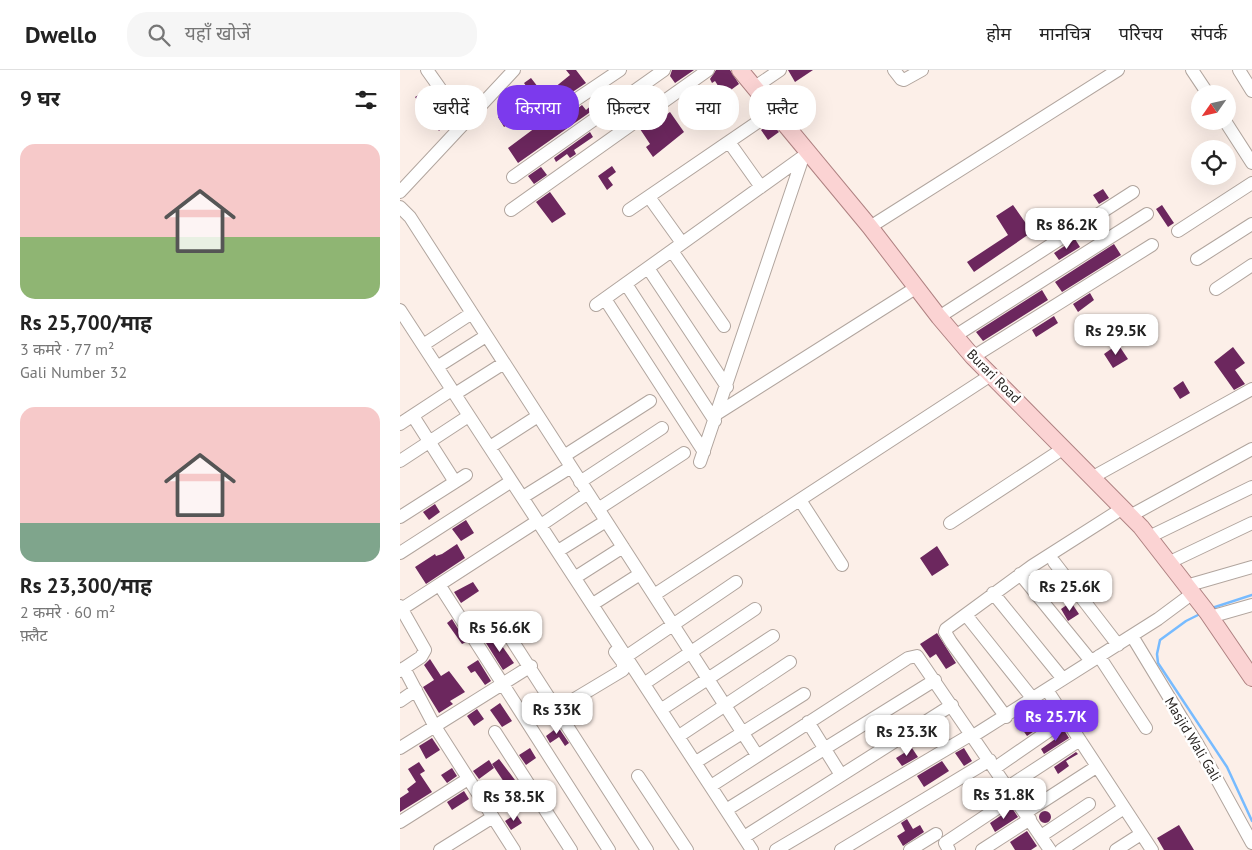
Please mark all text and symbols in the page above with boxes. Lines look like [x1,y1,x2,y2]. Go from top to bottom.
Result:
search box [127,12,477,57]
text: Dwello [25,19,97,50]
icon: search [145,21,173,49]
text: यहाँ खोजें [185,21,250,45]
text: होम [986,22,1011,45]
text: मानचित्र [1039,22,1091,45]
text: परिचय [1119,22,1163,45]
text: संपर्क [1191,22,1227,45]
text: 9 घर [20,85,60,112]
chip: खरीदें [415,85,487,130]
chip: किराया [497,85,579,130]
chip: फ़िल्टर [589,85,668,130]
chip: नया [678,85,739,130]
chip: फ़्लैट [749,85,816,130]
north arrow [1191,85,1236,130]
map controls [1191,85,1236,185]
icon: filters [352,86,380,114]
button: locate [1191,140,1236,185]
icon: home [155,176,245,266]
pin: Rs 86.2K [1015,208,1119,250]
text: Rs 86.2K [1036,214,1098,234]
text: Rs 25,700/माह [20,309,152,336]
pin: Rs 29.5K [1064,314,1168,356]
text: Rs 29.5K [1085,320,1147,340]
text: 3 कमरे · 77 m² [20,339,114,359]
street label: Burari Road [963,345,1025,407]
text: Gali Number 32 [20,362,127,382]
icon: home [155,440,245,530]
pin: Rs 25.6K [1018,570,1122,612]
text: Rs 23,300/माह [20,572,152,599]
text: Rs 25.6K [1039,576,1101,596]
text: 2 कमरे · 60 m² [20,602,115,622]
pin: Rs 56.6K [448,610,552,653]
text: Rs 56.6K [469,617,531,637]
text: फ़्लैट [20,625,48,645]
pin: Rs 33K [516,692,598,735]
street label: Masjid Wali Gali [1161,694,1225,784]
text: Rs 33K [533,699,581,719]
pin: Rs 25.7K [1004,700,1108,742]
text: Rs 25.7K [1025,706,1087,726]
pin: Rs 23.3K [855,714,959,757]
text: Rs 23.3K [876,721,938,741]
pin: Rs 31.8K [952,778,1056,820]
pin: Rs 38.5K [462,780,566,822]
text: Rs 31.8K [973,784,1035,804]
text: Rs 38.5K [483,786,545,806]

